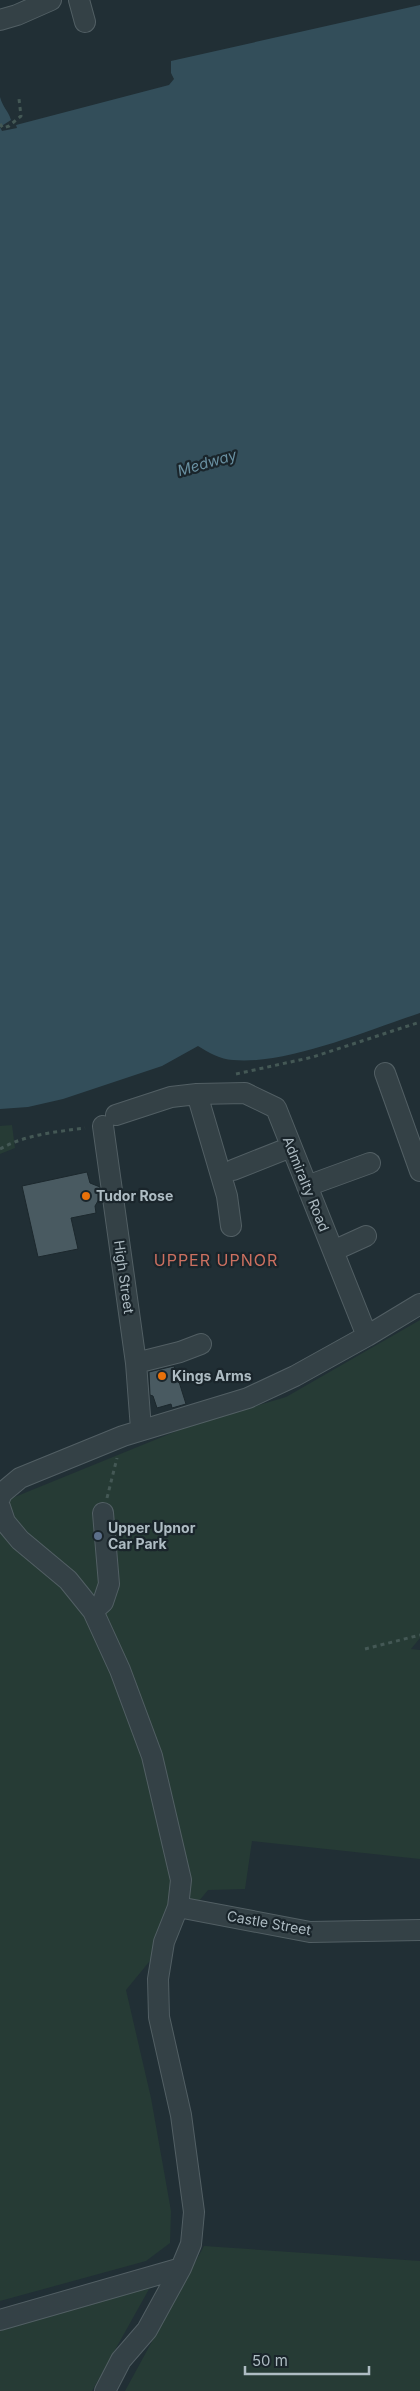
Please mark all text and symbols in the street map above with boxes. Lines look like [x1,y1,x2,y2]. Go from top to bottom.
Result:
water label: Medway [175,445,239,480]
street label: Admiralty Road [280,1134,333,1234]
place label: Tudor Rose [96,1187,173,1204]
marker: Tudor Rose [80,1190,92,1202]
street label: High Street [111,1239,138,1315]
district label: UPPER UPNOR [154,1250,278,1270]
place label: Kings Arms [172,1367,252,1384]
marker: Kings Arms [156,1370,168,1382]
place label: Upper Upnor Car Park [108,1519,196,1552]
marker: Upper Upnor Car Park [92,1530,104,1542]
street label: Castle Street [226,1907,313,1938]
scale bar [245,2344,369,2376]
text: 50 m [252,2351,288,2370]

